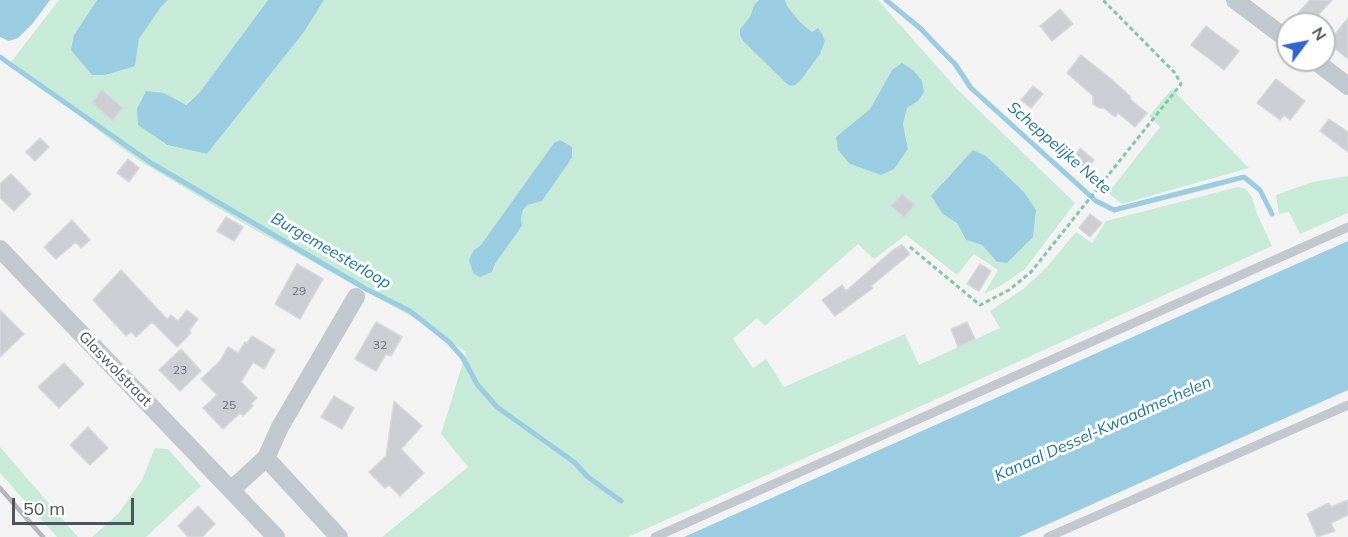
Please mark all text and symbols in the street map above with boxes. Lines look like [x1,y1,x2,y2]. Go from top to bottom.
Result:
north arrow [1276,12,1336,72]
text: N [1308,23,1331,44]
water label: Scheppelijke Nete [1003,98,1115,198]
water label: Burgemeesterloop [268,209,394,293]
house number: 29 [292,284,306,298]
street label: Glaswolstraat [75,328,155,410]
house number: 32 [373,338,387,352]
house number: 23 [173,363,187,377]
water label: Kanaal Dessel-Kwaadmechelen [992,372,1214,486]
house number: 25 [222,398,236,412]
scale bar [15,486,136,524]
text: 50 m [23,497,65,520]

